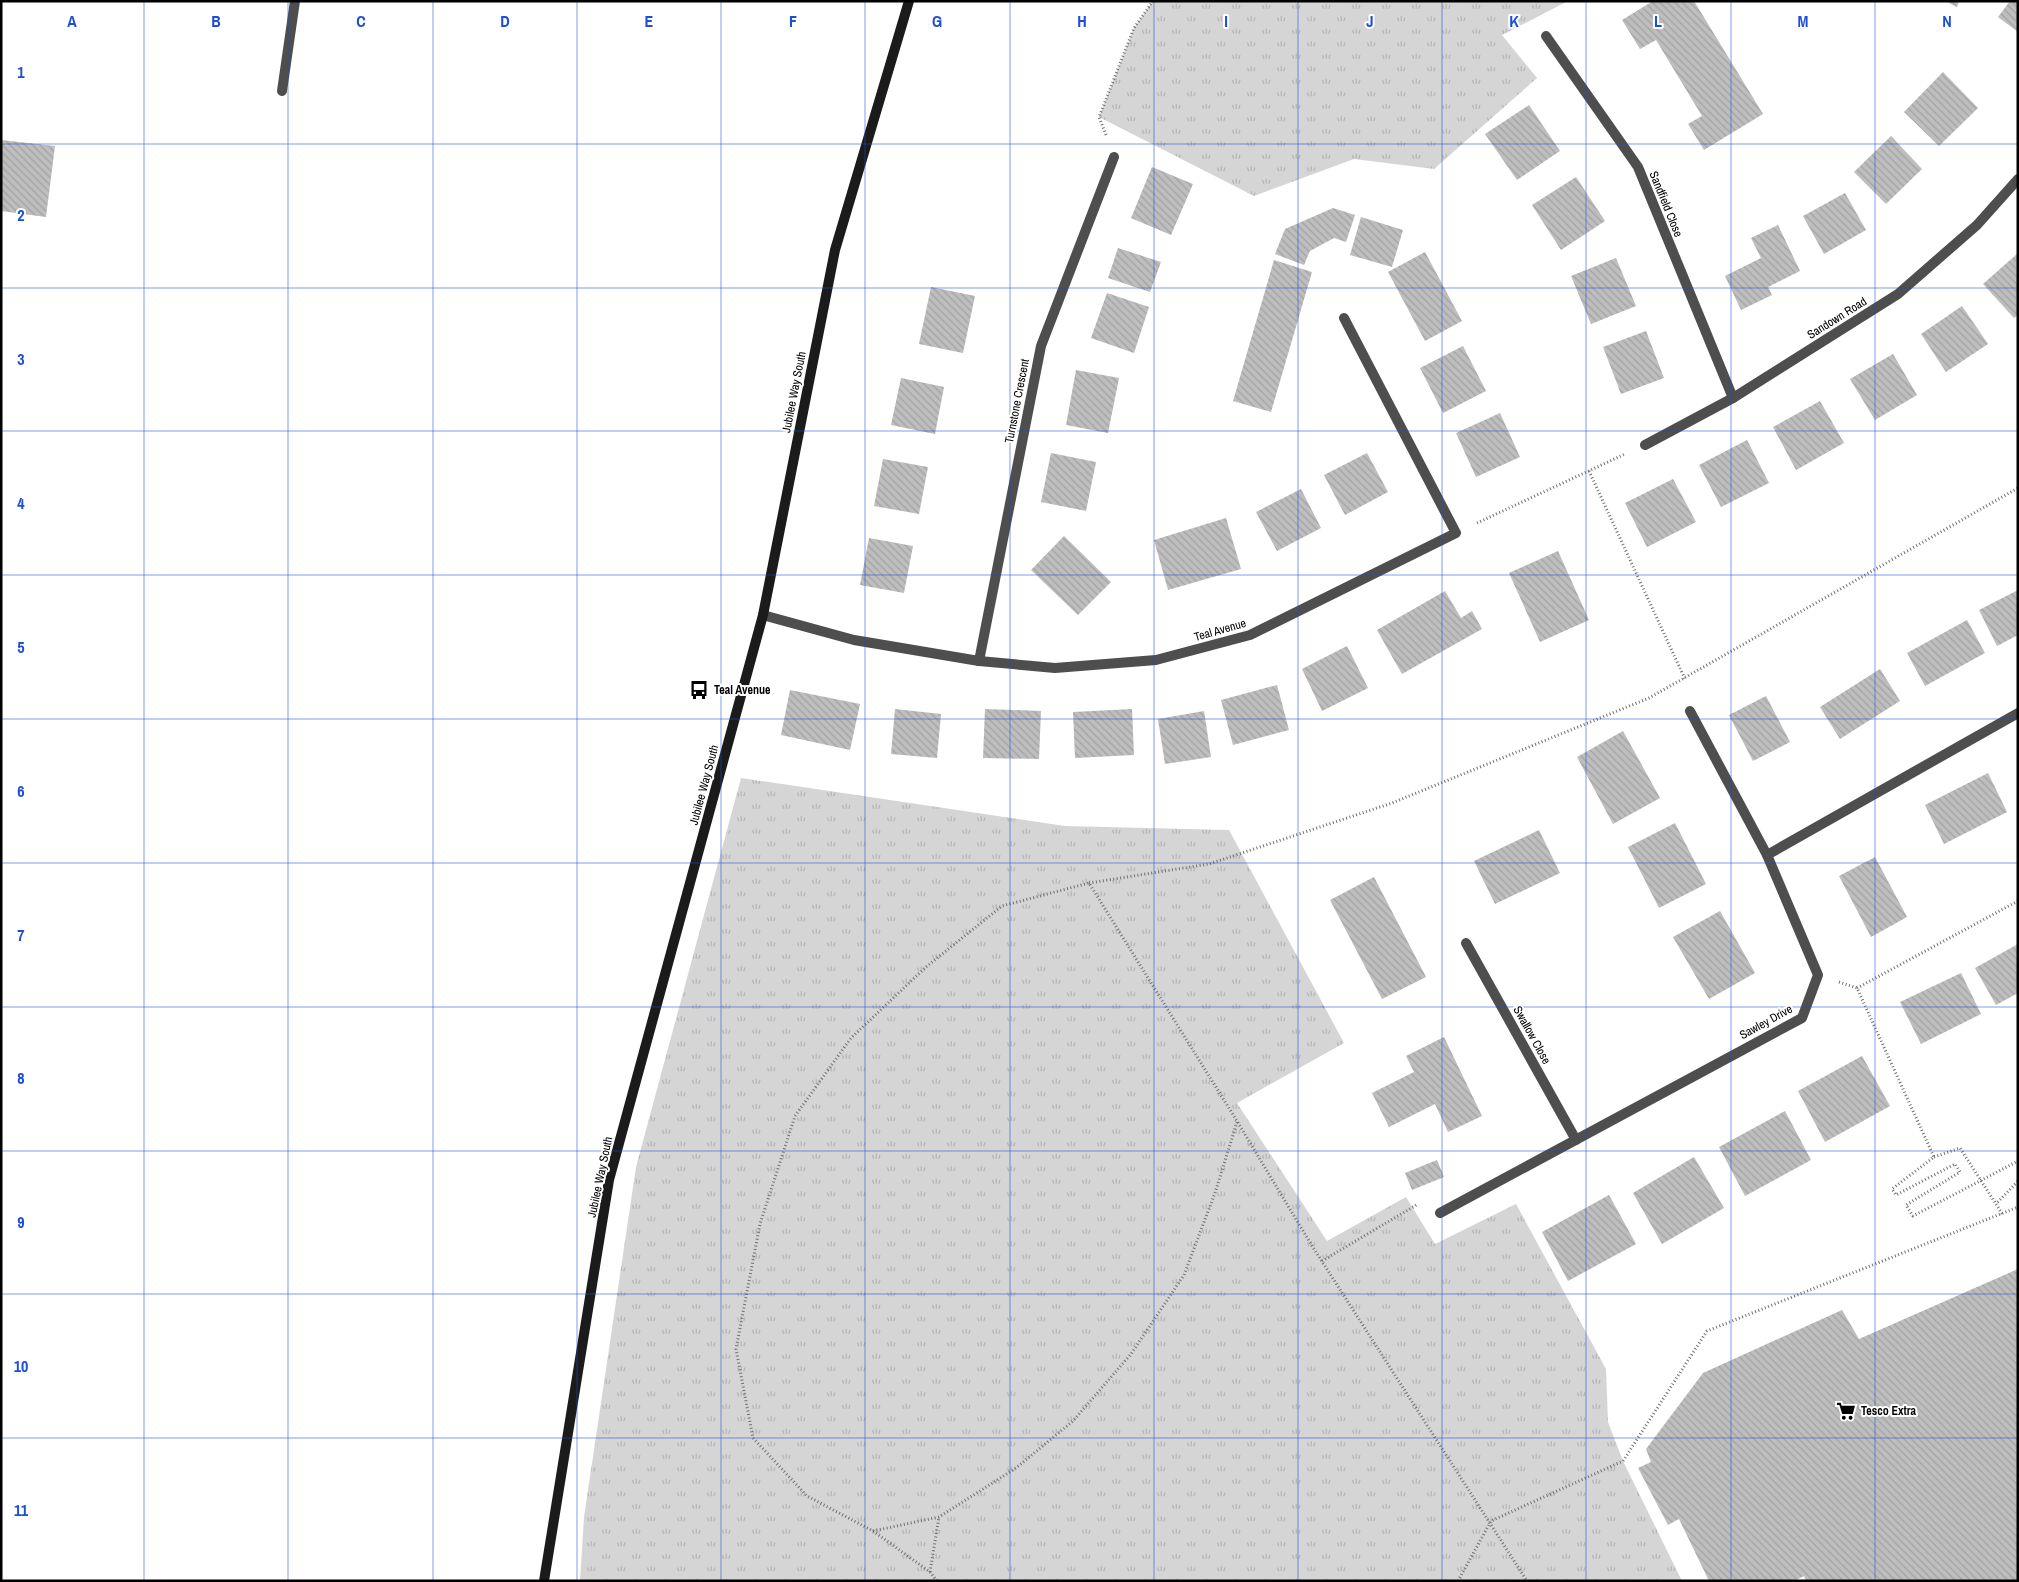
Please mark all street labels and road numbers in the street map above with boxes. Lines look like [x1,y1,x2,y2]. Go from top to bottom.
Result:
street label: Sandfield Close [1646,169,1686,239]
street label: Sandown Road [1804,293,1870,343]
street label: Jubilee Way South [778,350,810,434]
street label: Turnstone Crescent [1001,357,1033,445]
street label: Teal Avenue [1192,615,1248,645]
street label: Jubilee Way South [686,743,722,827]
street label: Sawley Drive [1737,1001,1795,1043]
street label: Swallow Close [1509,1003,1555,1067]
street label: Jubilee Way South [584,1135,616,1219]

